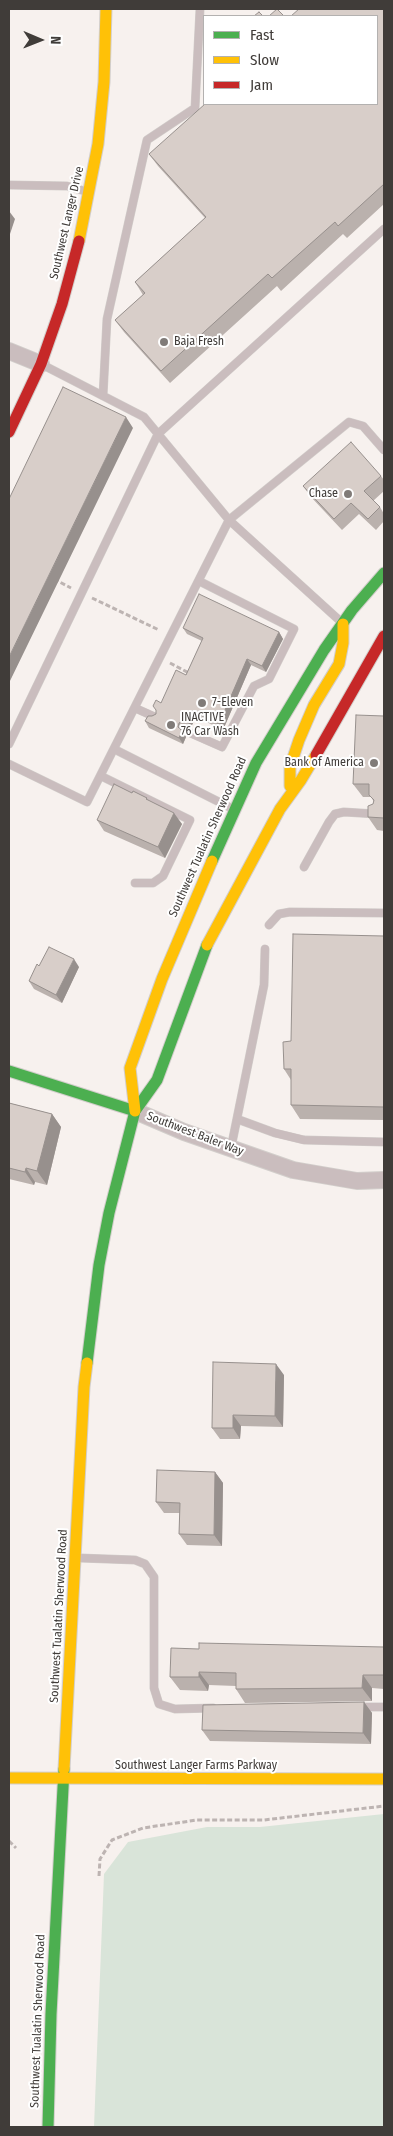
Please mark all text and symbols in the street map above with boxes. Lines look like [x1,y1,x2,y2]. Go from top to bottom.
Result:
north arrow [15,15,65,65]
legend [203,15,378,105]
text: Fast [250,26,274,44]
text: N [47,36,64,45]
text: Slow [250,51,279,69]
text: Jam [250,76,273,94]
street label: Southwest Langer Drive [47,165,87,281]
place label: Baja Fresh [174,335,224,349]
marker: Baja Fresh [158,336,170,348]
place label: Chase [309,487,338,501]
marker: Chase [342,488,354,500]
place label: 7-Eleven [212,696,253,710]
marker: 7-Eleven [196,697,208,709]
place label: INACTIVE 76 Car Wash [181,711,239,739]
marker: INACTIVE 76 Car Wash [165,719,177,731]
street label: Southwest Tualatin Sherwood Road [166,755,250,919]
place label: Bank of America [284,756,364,770]
marker: Bank of America [368,757,380,769]
street label: Southwest Baler Way [145,1109,245,1159]
street label: Southwest Tualatin Sherwood Road [47,1529,71,1703]
street label: Southwest Langer Farms Parkway [115,1759,277,1773]
street label: Southwest Tualatin Sherwood Road [28,1934,48,2108]

